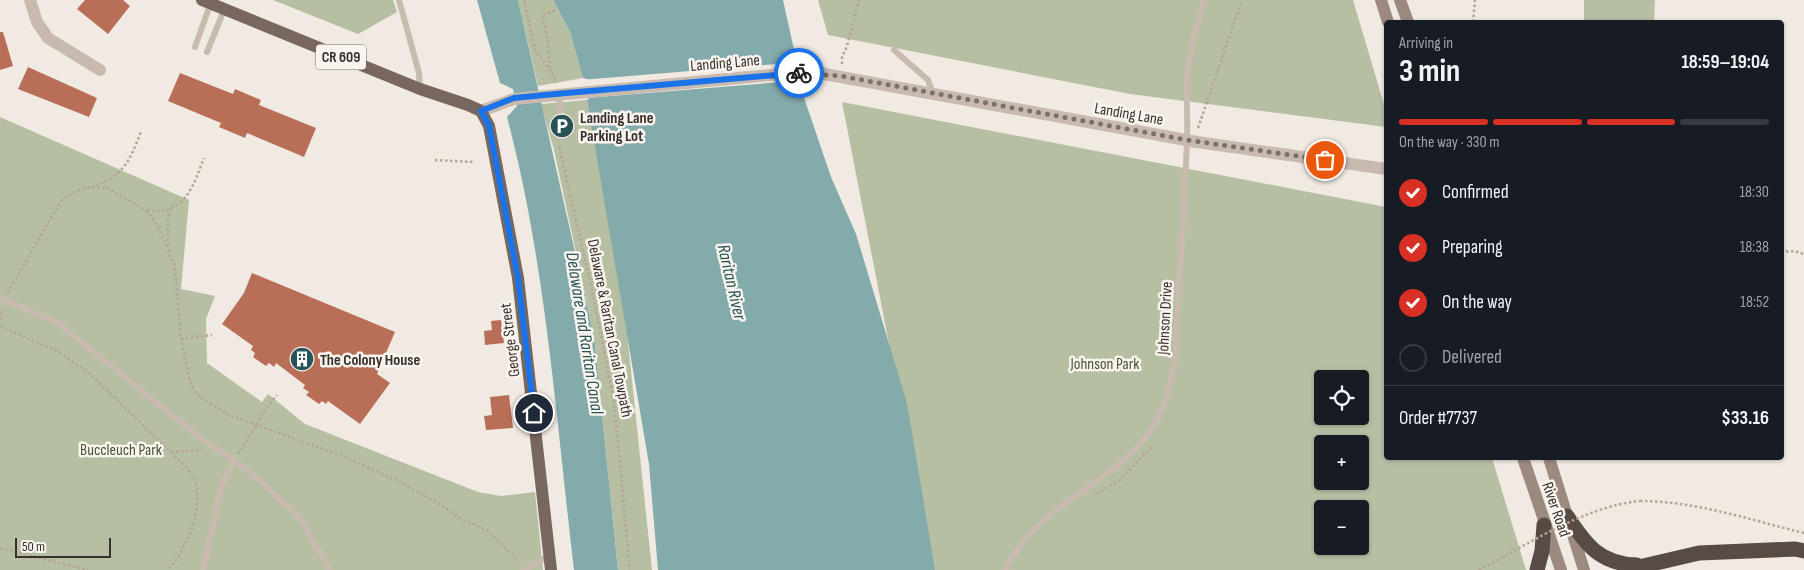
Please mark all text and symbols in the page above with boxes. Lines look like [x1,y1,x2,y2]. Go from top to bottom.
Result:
text: Arriving in [1399,34,1453,53]
road number: CR 609 [316,44,366,70]
courier [774,48,824,98]
street label: Landing Lane [690,51,761,76]
text: 18:59–19:04 [1681,51,1769,74]
text: 3 min [1399,52,1460,91]
icon: bike [785,59,813,87]
street label: Landing Lane [1093,99,1165,130]
place label: Landing Lane Parking Lot [580,109,654,146]
parking icon: Landing Lane Parking Lot [549,113,575,139]
text: On the way · 330 m [1399,133,1500,152]
pin [1304,139,1346,181]
icon: bag [1311,146,1339,174]
icon: check [1399,179,1427,207]
text: Confirmed [1442,181,1509,204]
text: 18:30 [1740,183,1769,202]
icon: check [1399,234,1427,262]
text: Preparing [1442,236,1503,259]
street label: Delaware & Raritan Canal Towpath [583,238,636,419]
text: 18:38 [1740,238,1769,257]
water label: Raritan River [713,242,751,323]
water label: Delaware and Raritan Canal [561,251,608,416]
street label: Johnson Drive [1154,281,1177,356]
icon: check [1399,289,1427,317]
text: On the way [1442,291,1512,314]
text: 18:52 [1740,293,1769,312]
street label: George Street [497,302,524,378]
building icon: The Colony House [289,346,315,372]
text: Delivered [1442,346,1502,369]
place label: The Colony House [320,351,420,370]
park label: Johnson Park [1070,355,1139,374]
map controls [1314,370,1369,555]
button: locate [1314,370,1369,425]
pin [513,392,555,434]
icon: home [520,399,548,427]
text: Order #7737 [1399,407,1477,430]
text: $33.16 [1721,407,1769,430]
button: + [1314,435,1369,490]
park label: Buccleuch Park [80,441,162,460]
street label: River Road [1537,480,1574,539]
button: − [1314,500,1369,555]
scale bar [15,535,111,558]
text: 50 m [22,538,45,555]

